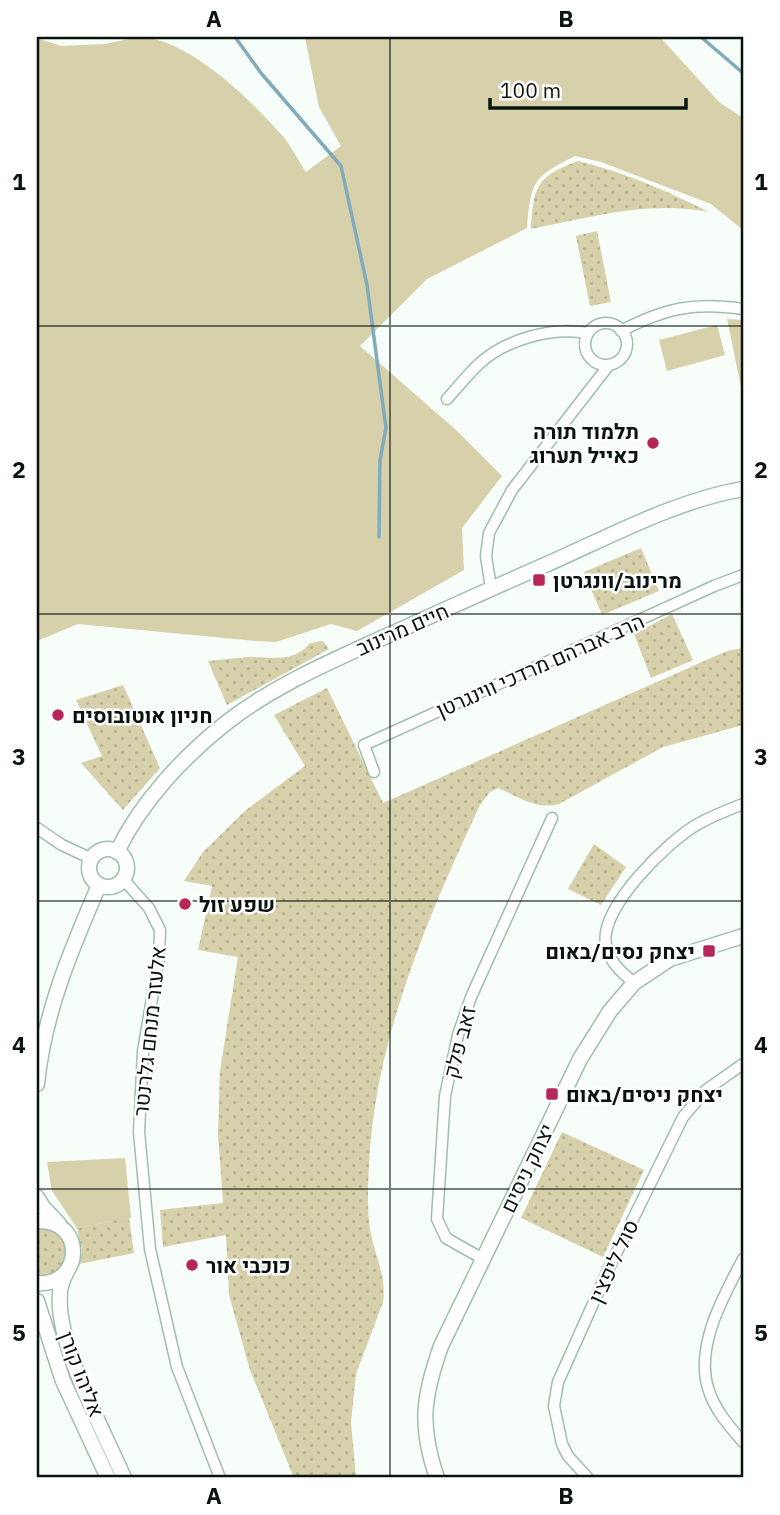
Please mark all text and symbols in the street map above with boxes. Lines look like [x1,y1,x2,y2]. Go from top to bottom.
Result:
text: A [206,3,222,33]
text: B [558,3,574,33]
scale bar [490,66,686,110]
text: 100 m [500,76,561,104]
text: 1 [12,166,26,196]
text: 1 [754,166,768,196]
place label: תלמוד תורה כאייל תערוג [530,417,639,469]
marker: תלמוד תורה כאייל תערוג [645,435,661,451]
text: 2 [12,454,26,484]
text: 2 [754,454,768,484]
place label: מרינוב/וונגרטן [553,566,682,594]
marker: מרינוב/וונגרטן [531,572,547,588]
street label: חיים מרינוב [351,596,453,662]
street label: הרב אברהם מרדכי ווינגרטן [432,606,648,724]
place label: חניון אוטובוסים [72,701,212,729]
marker: חניון אוטובוסים [50,707,66,723]
text: 3 [12,741,26,771]
text: 3 [754,741,768,771]
place label: שפע זול [199,890,275,918]
marker: שפע זול [177,896,193,912]
place label: יצחק נסים/באום [545,937,695,965]
marker: יצחק נסים/באום [701,943,717,959]
street label: אלעזר מנחם גלרנטר [126,944,172,1118]
street label: זאב פלק [436,1003,482,1081]
text: 4 [12,1029,26,1059]
text: 4 [754,1029,768,1059]
place label: יצחק ניסים/באום [566,1080,723,1108]
marker: יצחק ניסים/באום [544,1086,560,1102]
street label: יצחק ניסים [493,1119,561,1217]
street label: סול ליפצין [581,1215,645,1307]
place label: כוכבי אור [206,1251,291,1279]
marker: כוכבי אור [184,1257,200,1273]
text: 5 [12,1317,26,1347]
text: 5 [754,1317,768,1347]
street label: אליהו קורן [53,1327,111,1421]
text: A [206,1480,222,1510]
text: B [558,1480,574,1510]

